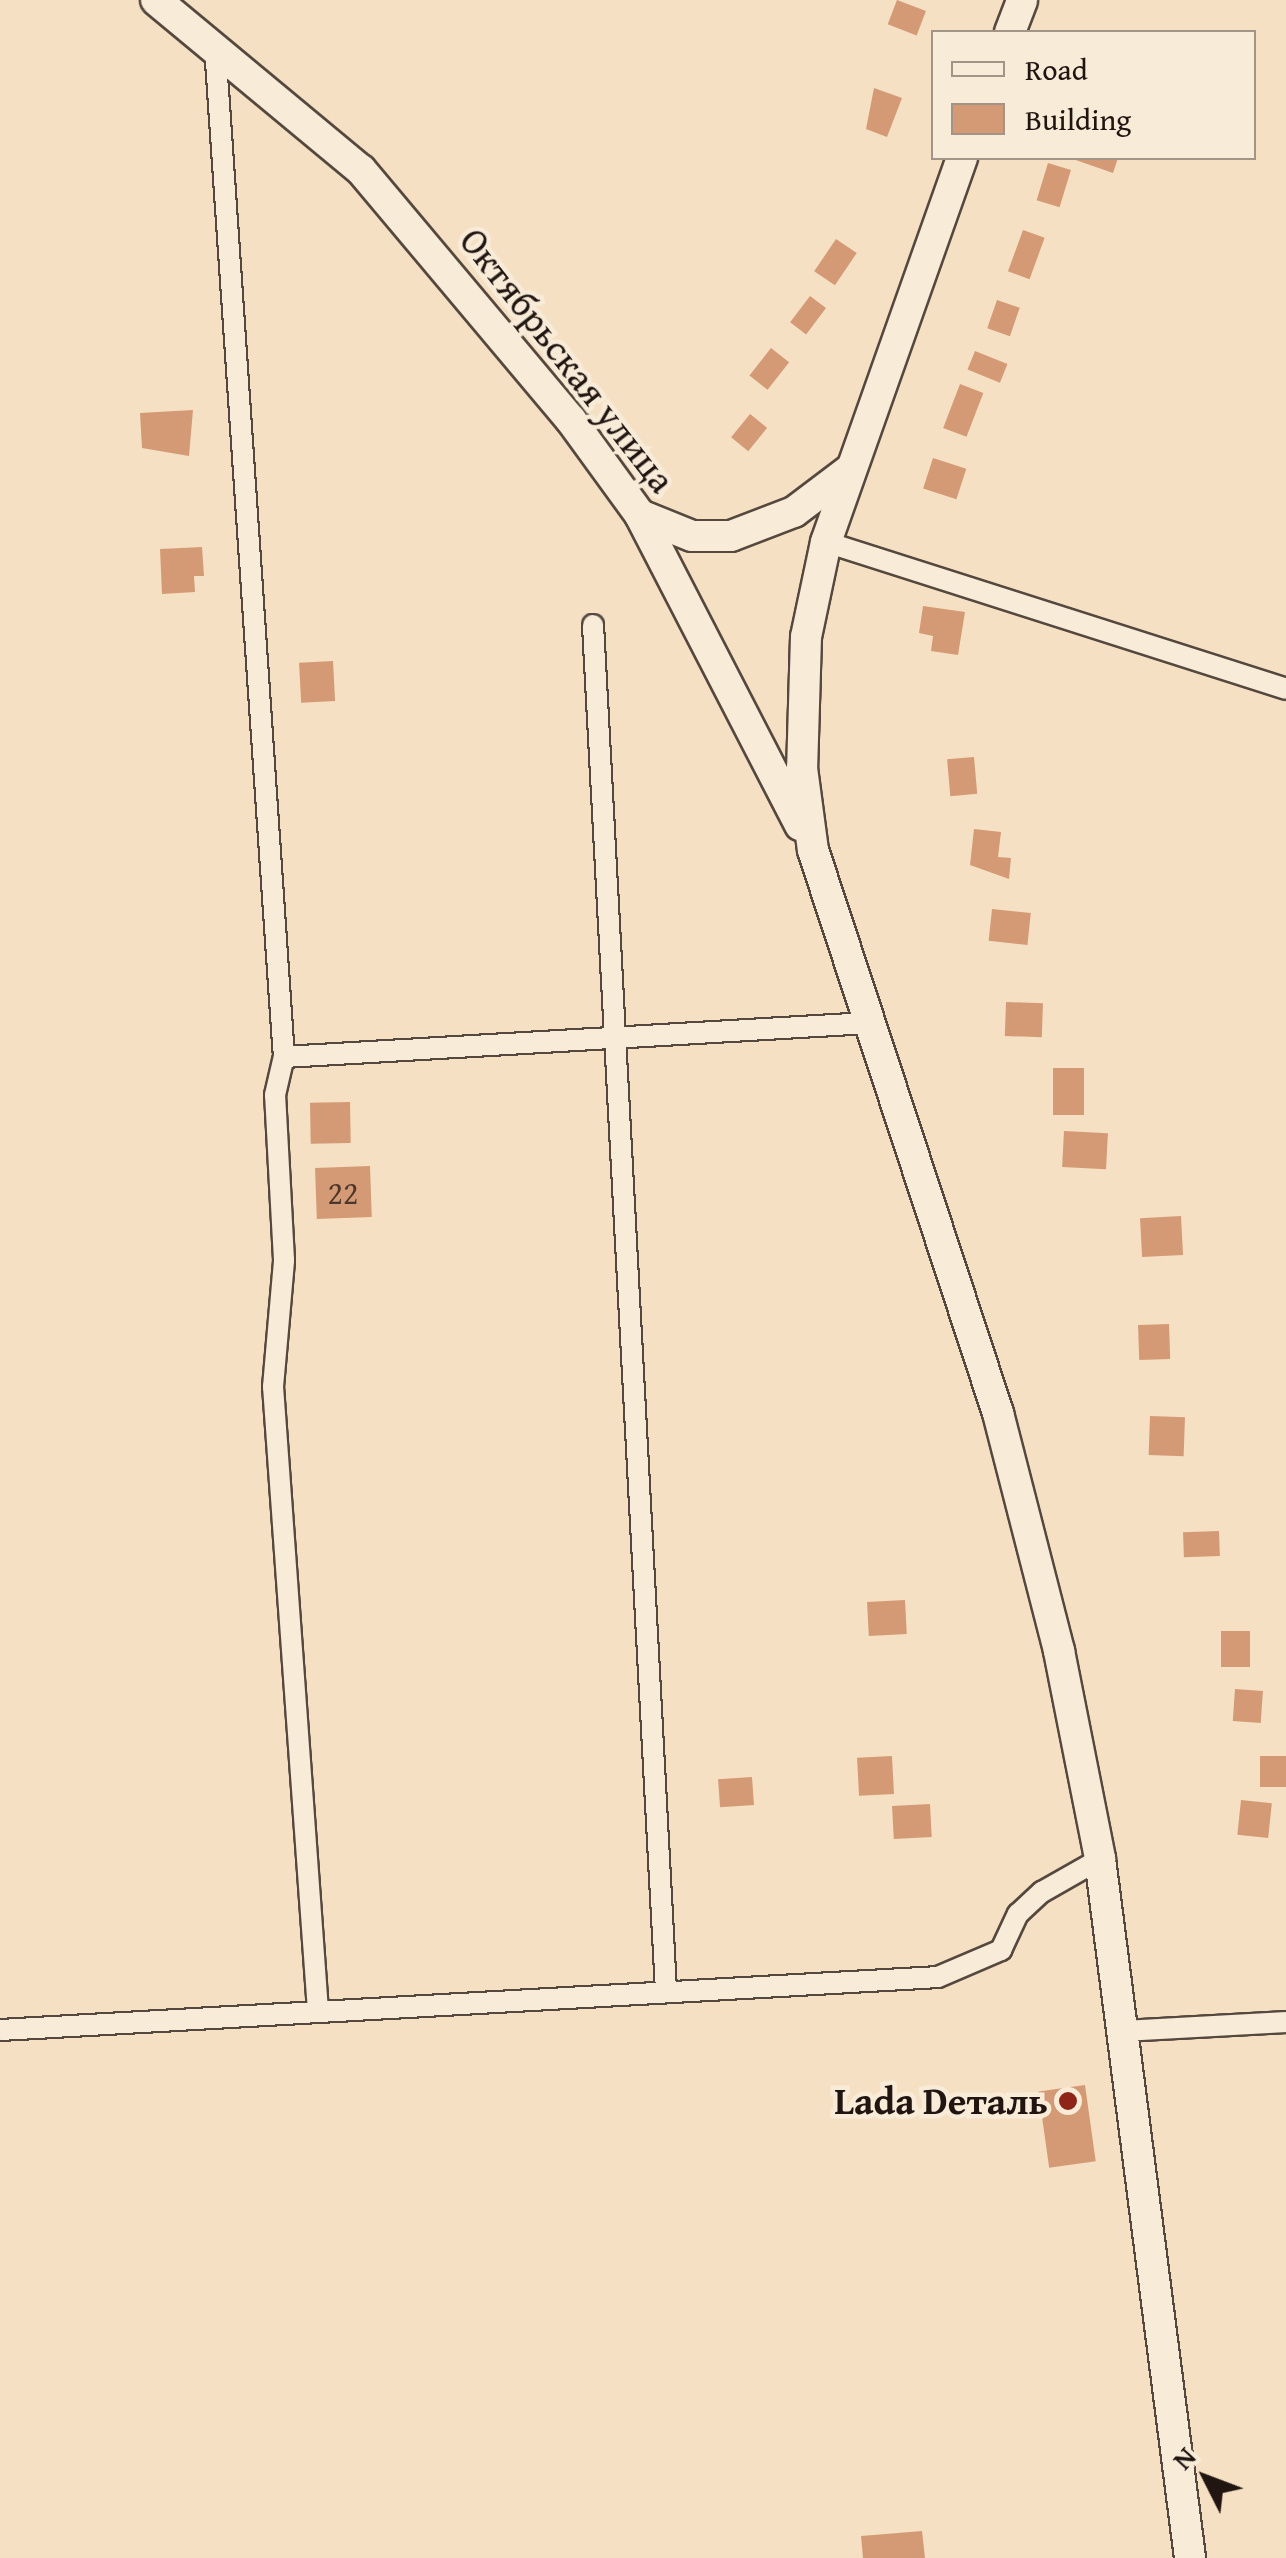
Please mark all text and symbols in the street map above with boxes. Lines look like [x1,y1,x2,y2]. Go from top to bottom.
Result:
legend [931,30,1256,160]
text: Road [1025,47,1088,91]
text: Building [1025,97,1131,141]
street label: Октябрьская улица [450,219,686,501]
house number: 22 [328,1174,358,1212]
place label: Lada Dеталь [834,2078,1048,2124]
marker: Lada Dеталь [1057,2090,1079,2112]
north arrow [1156,2428,1256,2528]
text: N [1162,2437,1205,2478]

